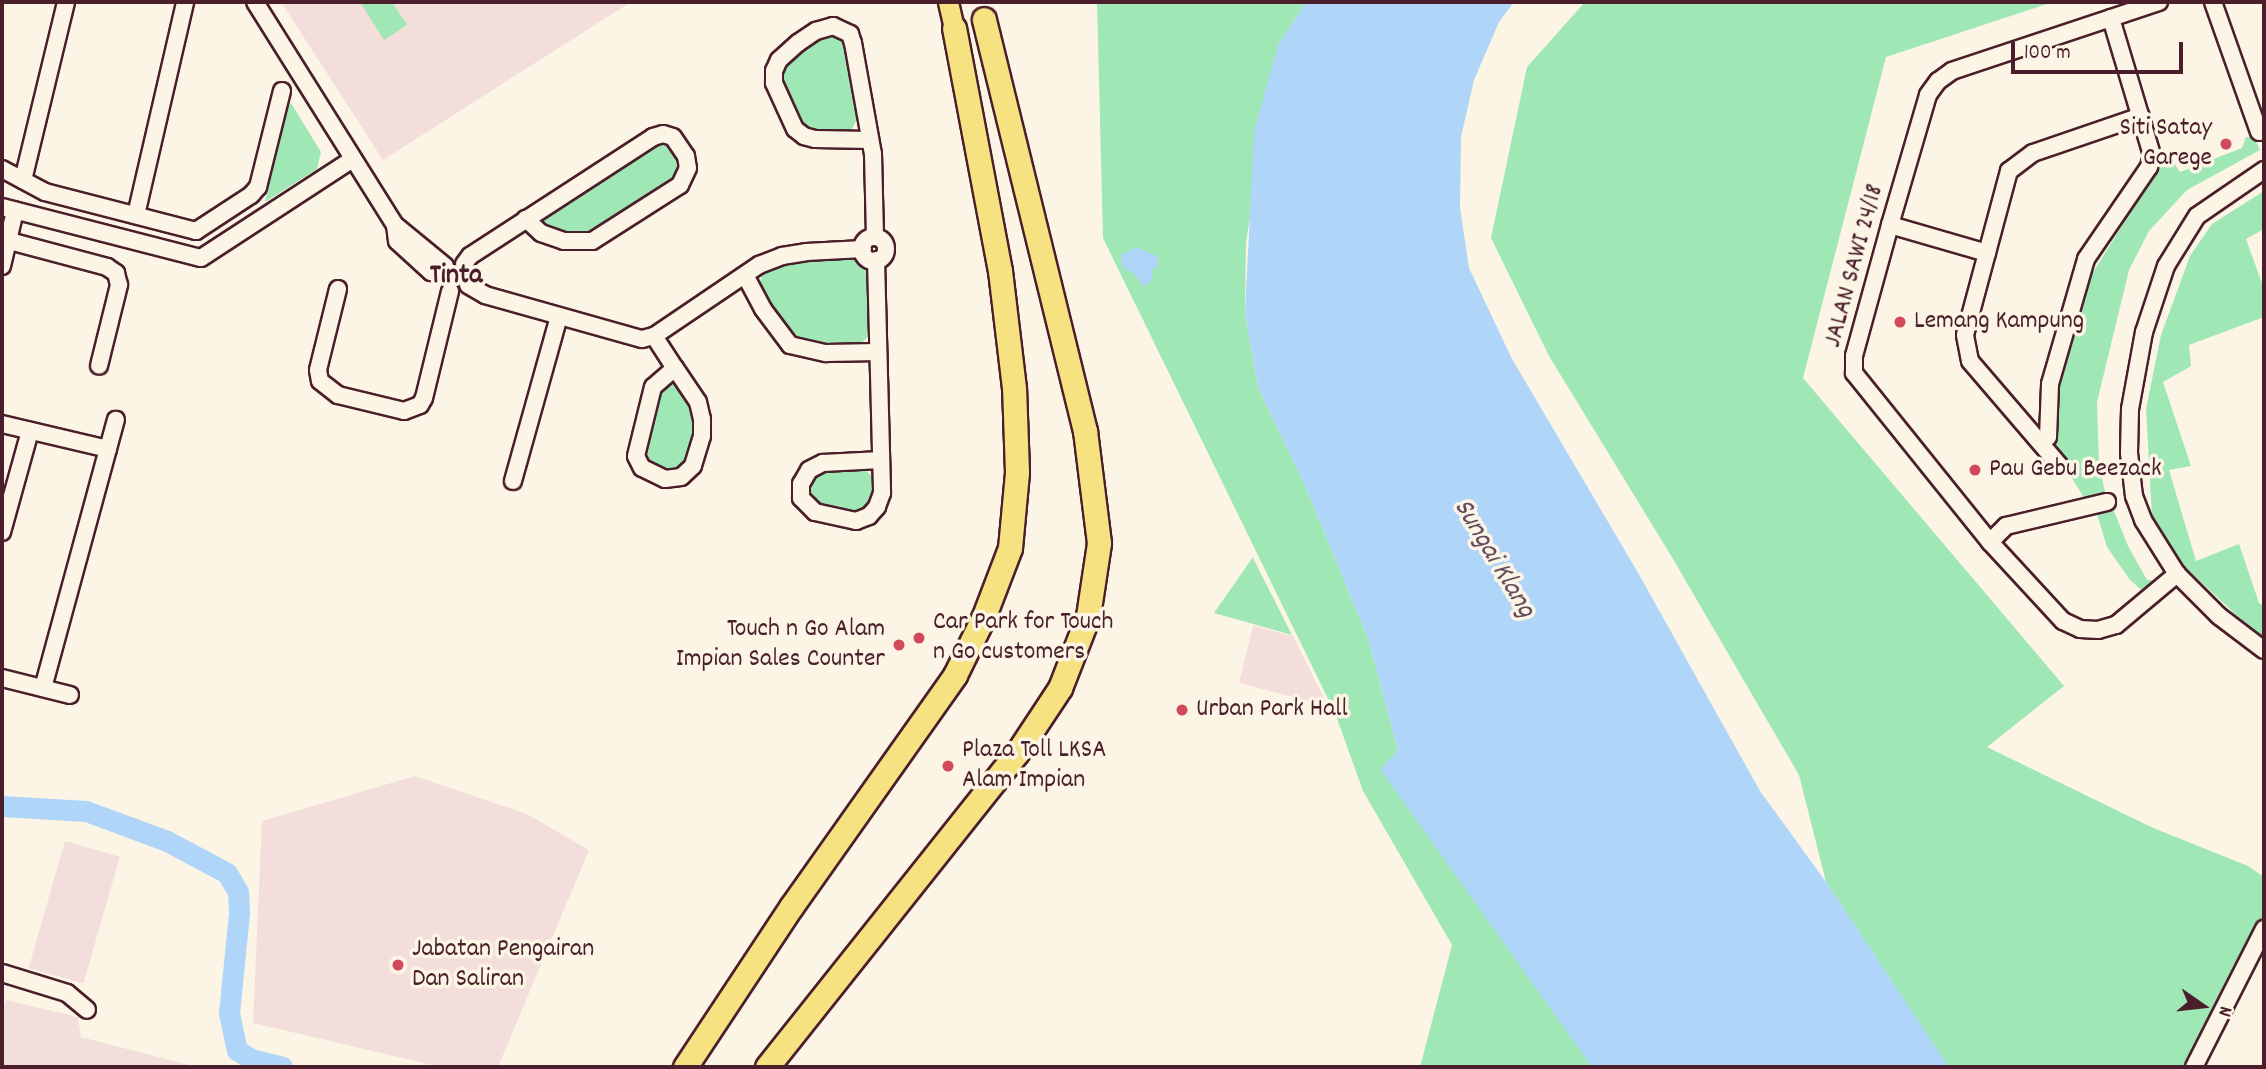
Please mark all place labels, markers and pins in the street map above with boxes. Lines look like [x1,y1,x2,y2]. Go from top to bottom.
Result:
place label: Siti Satay Garege [2119,113,2212,174]
marker: Siti Satay Garege [2218,136,2234,152]
place label: Lemang Kampung [1914,306,2084,338]
marker: Lemang Kampung [1892,314,1908,330]
place label: Pau Gebu Beezack [1989,454,2162,486]
marker: Pau Gebu Beezack [1967,462,1983,478]
place label: Car Park for Touch n Go customers [933,607,1113,668]
place label: Touch n Go Alam Impian Sales Counter [676,614,885,676]
marker: Car Park for Touch n Go customers [911,630,927,646]
marker: Touch n Go Alam Impian Sales Counter [891,637,907,653]
place label: Urban Park Hall [1196,694,1348,726]
marker: Urban Park Hall [1174,702,1190,718]
place label: Plaza Toll LKSA Alam Impian [962,735,1106,796]
marker: Plaza Toll LKSA Alam Impian [940,758,956,774]
place label: Jabatan Pengairan Dan Saliran [412,934,594,996]
marker: Jabatan Pengairan Dan Saliran [390,957,406,973]

